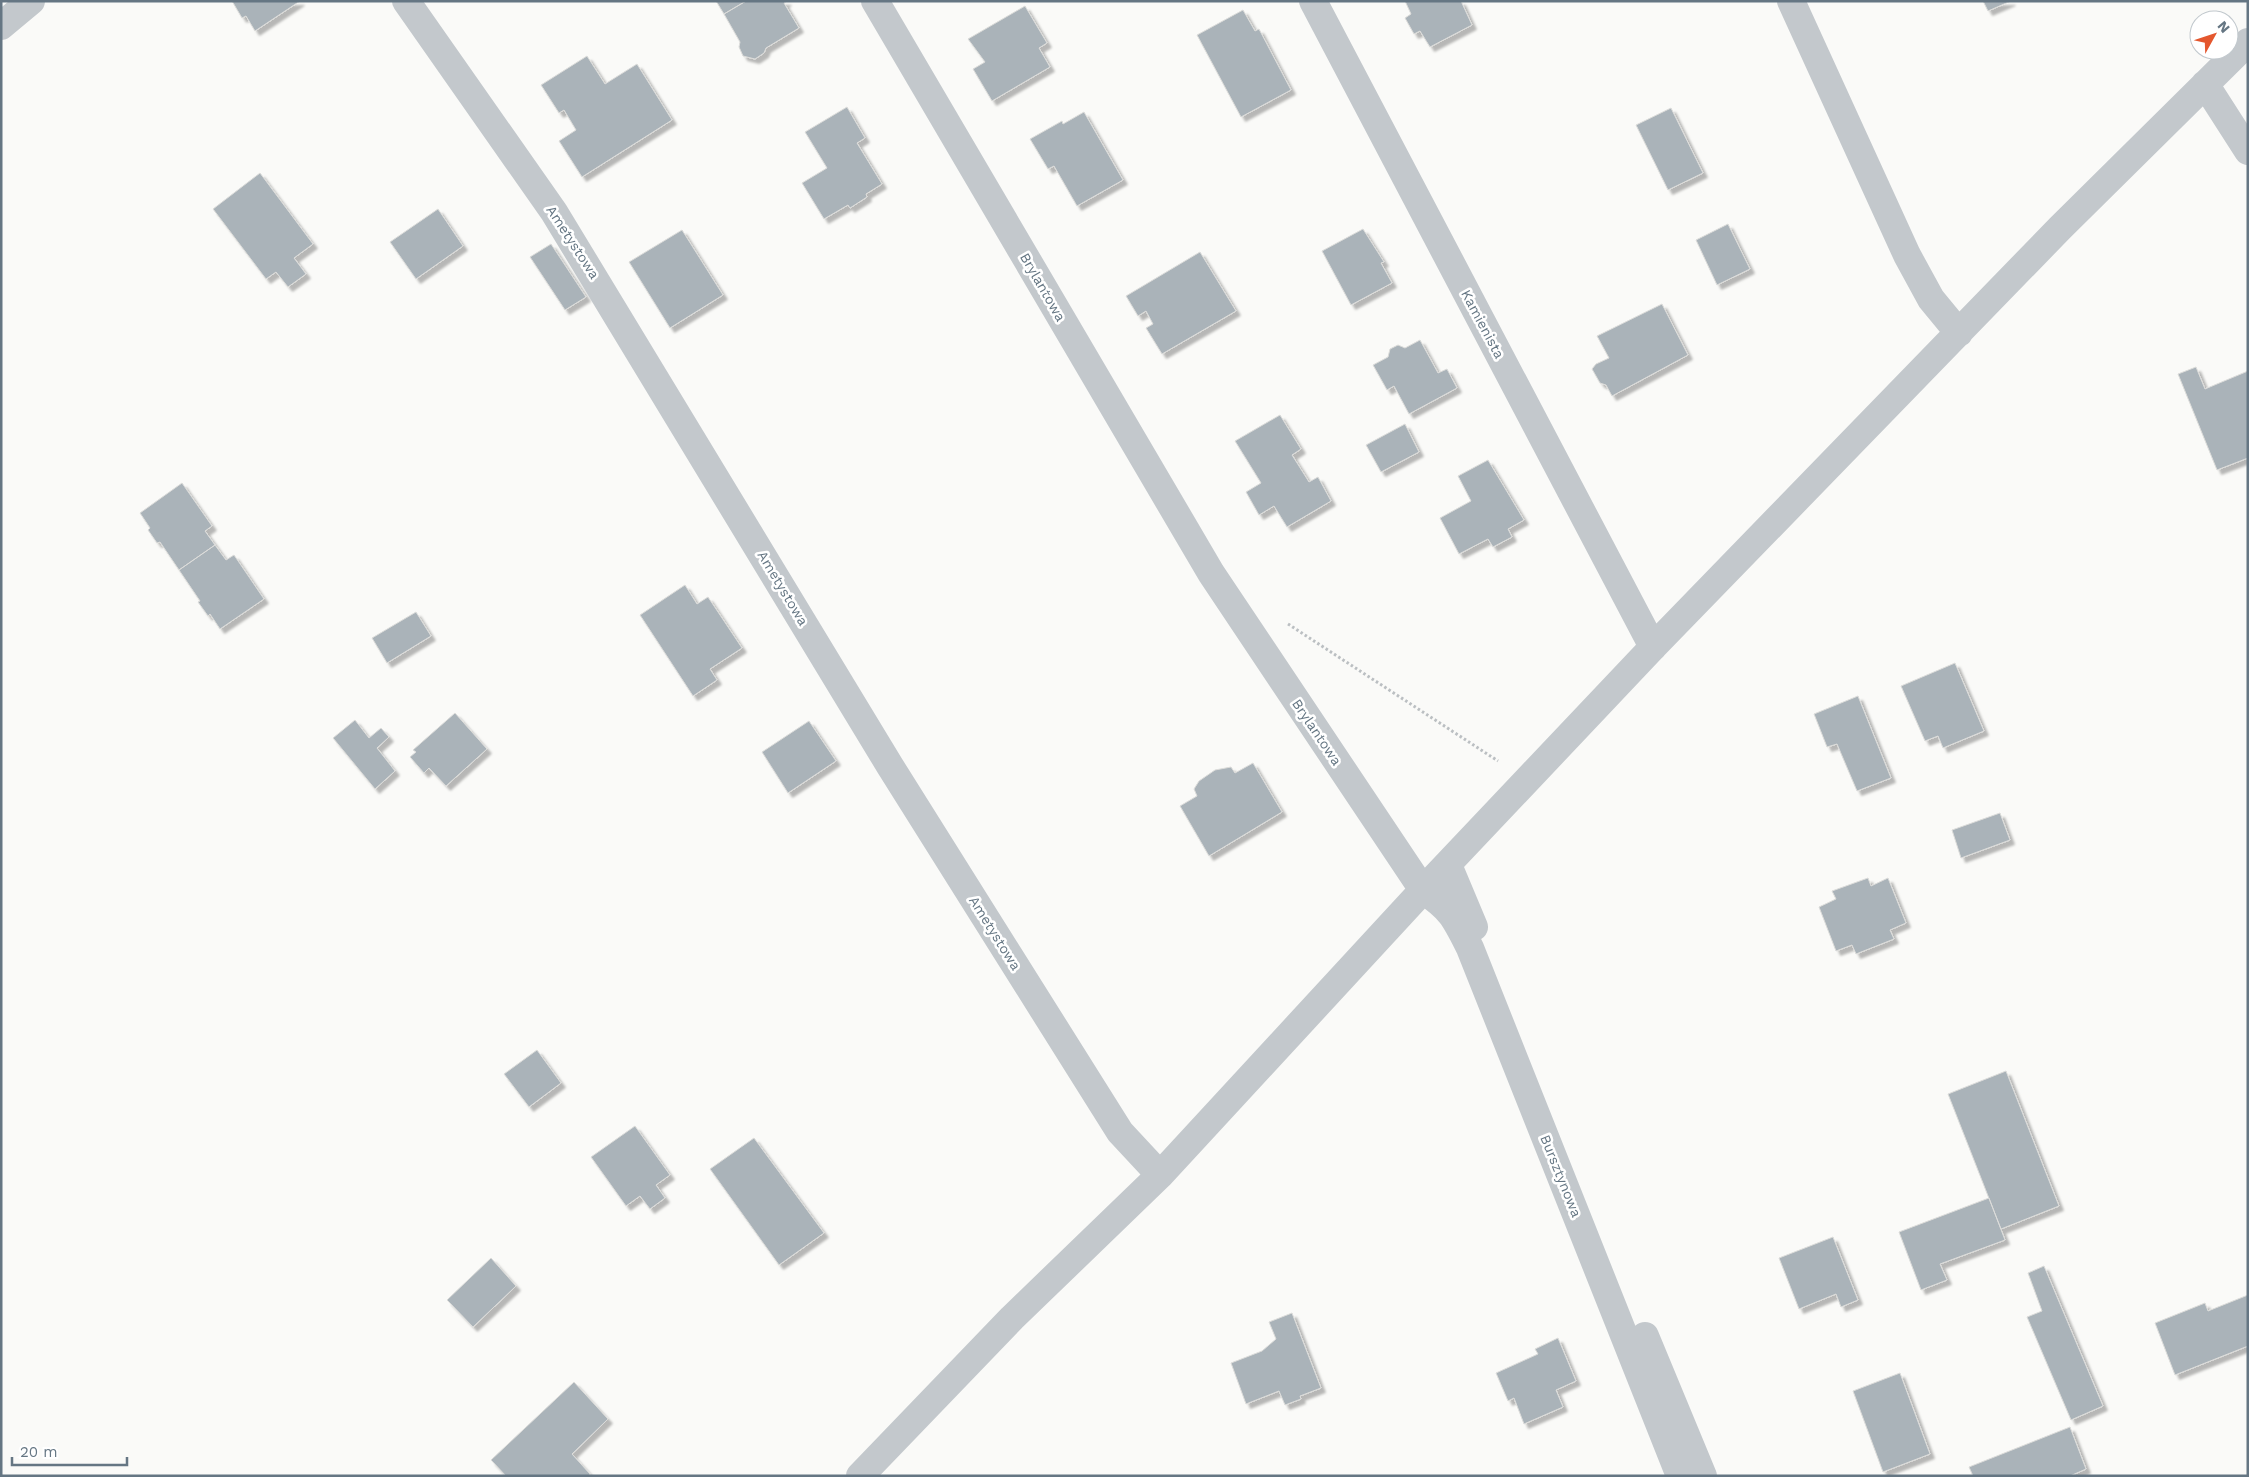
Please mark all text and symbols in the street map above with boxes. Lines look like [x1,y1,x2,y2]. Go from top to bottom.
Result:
north arrow [2189,10,2239,60]
text: N [2214,18,2233,36]
street label: Ametystowa [543,202,603,282]
street label: Brylantowa [1017,250,1069,324]
street label: Kamienista [1458,287,1508,361]
street label: Ametystowa [754,548,812,628]
street label: Brylantowa [1289,696,1345,768]
street label: Ametystowa [966,893,1024,973]
street label: Bursztynowa [1537,1132,1585,1220]
scale bar [12,1434,128,1466]
text: 20 m [20,1443,58,1461]

